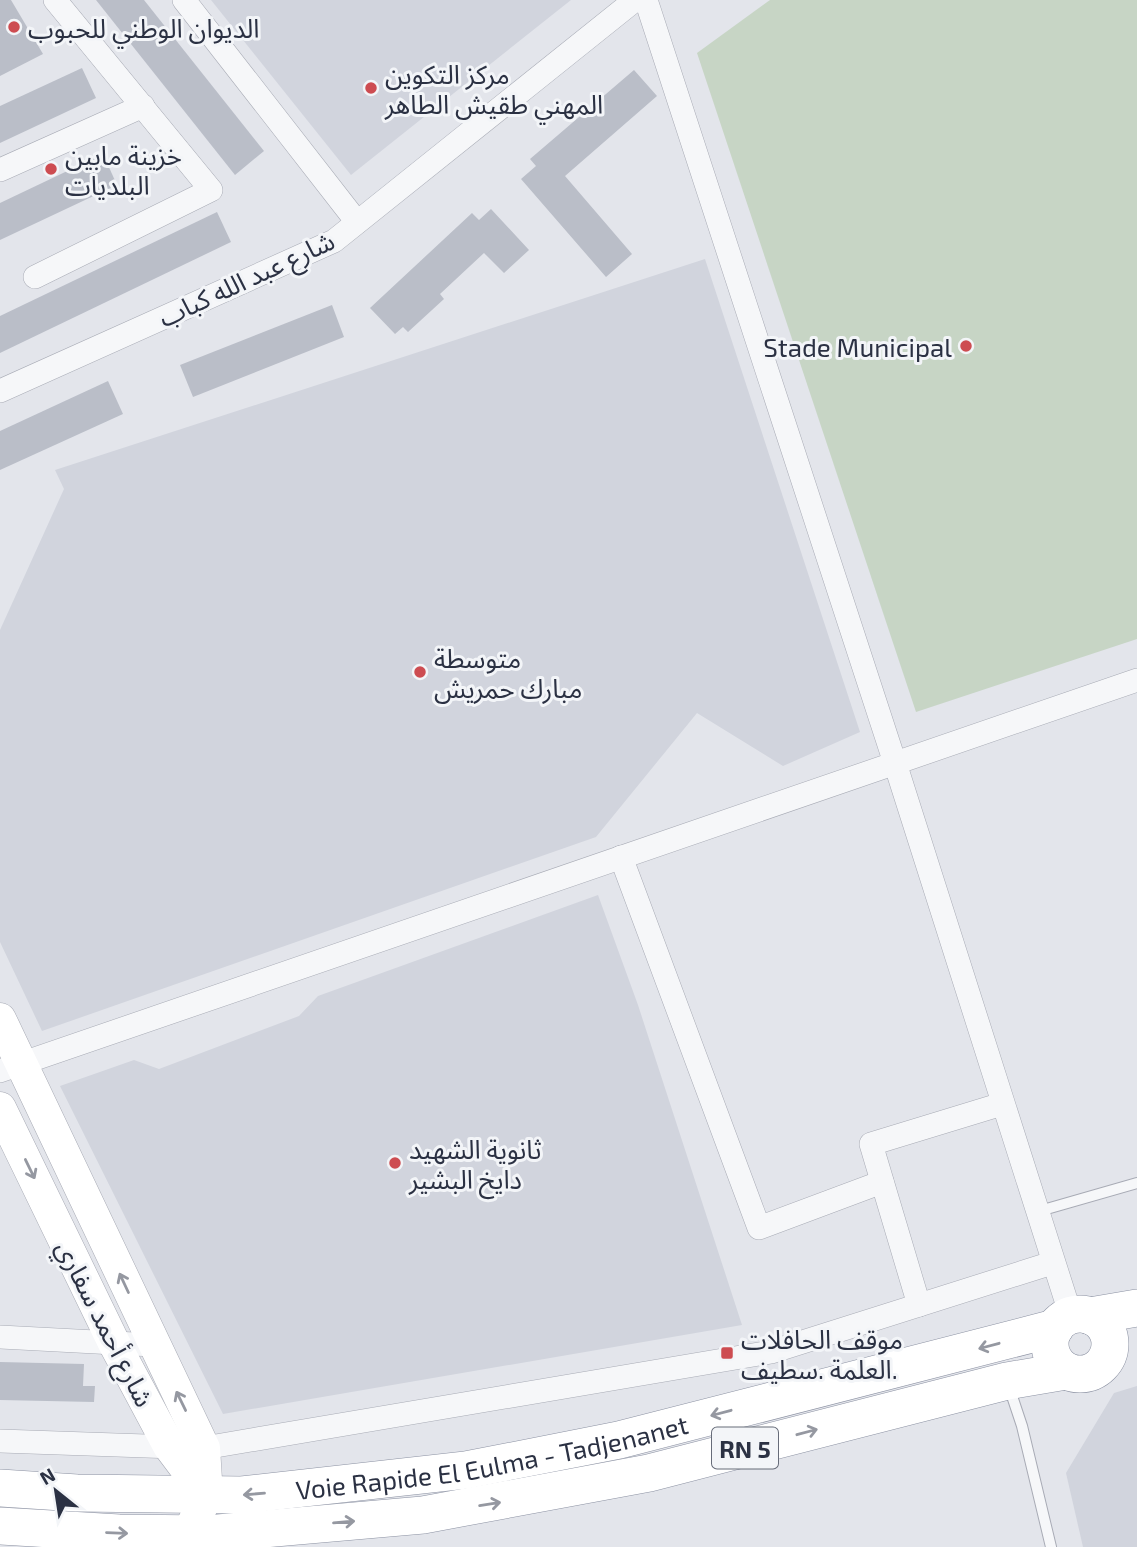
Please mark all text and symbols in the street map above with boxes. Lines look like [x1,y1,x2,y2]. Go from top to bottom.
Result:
place label: الديوان الوطني للحبوب [28,12,259,49]
marker: الديوان الوطني للحبوب [6,19,22,35]
place label: مركز التكوين المهني طقيش الطاهر [384,58,603,125]
marker: مركز التكوين المهني طقيش الطاهر [363,80,379,96]
place label: خزينة مابين البلديات [65,139,182,200]
marker: خزينة مابين البلديات [43,161,59,177]
street label: شارع عبد الله كباب [153,224,341,337]
place label: Stade Municipal [763,331,952,362]
marker: Stade Municipal [958,338,974,354]
place label: متوسطة مبارك حمريش [434,642,582,704]
marker: متوسطة مبارك حمريش [412,664,428,680]
place label: ثانوية الشهيد دايخ البشير [408,1133,542,1200]
marker: ثانوية الشهيد دايخ البشير [387,1155,403,1171]
one-way arrow [23,1158,37,1179]
street label: شارع أحمد سفاري [45,1235,161,1414]
one-way arrow [117,1273,130,1294]
place label: موقف الحافلات العلمة .سطيف. [741,1323,903,1384]
one-way arrow [978,1340,1001,1353]
marker: موقف الحافلات العلمة .سطيف. [719,1345,735,1361]
one-way arrow [173,1391,187,1412]
street label: Voie Rapide El Eulma - Tadjenanet [294,1407,691,1504]
one-way arrow [710,1407,733,1420]
one-way arrow [795,1425,818,1438]
road number: RN 5 [712,1428,778,1468]
north arrow [21,1456,91,1526]
text: N [36,1462,59,1489]
one-way arrow [243,1488,266,1501]
one-way arrow [478,1497,501,1510]
one-way arrow [332,1515,355,1528]
one-way arrow [105,1526,128,1539]

